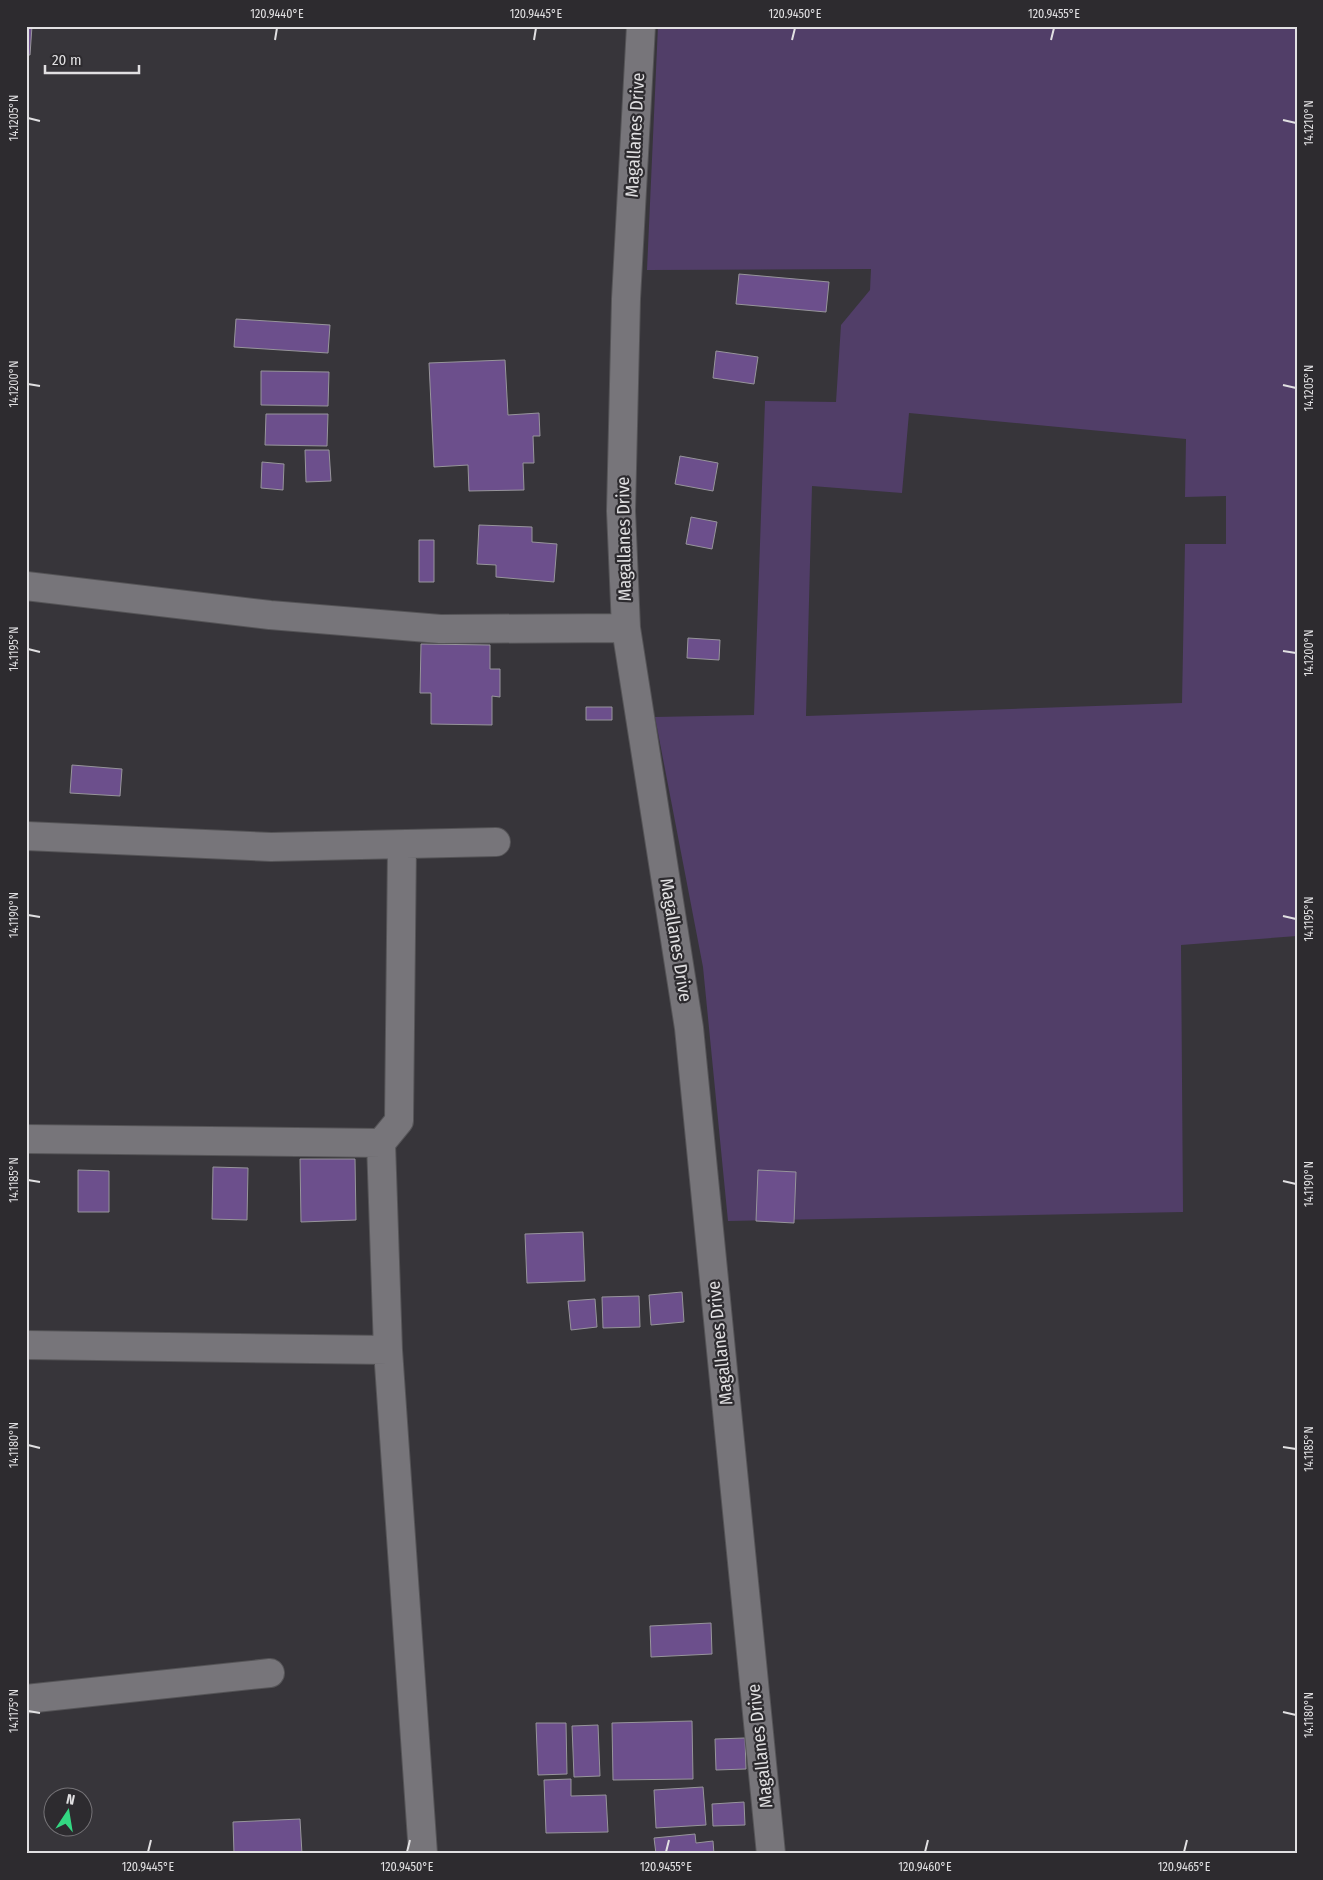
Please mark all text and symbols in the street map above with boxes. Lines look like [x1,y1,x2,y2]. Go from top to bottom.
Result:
text: 120.9440°E [250,7,304,21]
text: 120.9445°E [510,7,563,21]
text: 120.9450°E [769,7,822,21]
text: 120.9455°E [1028,7,1080,21]
scale bar [45,42,139,74]
text: 20 m [52,51,82,69]
street label: Magallanes Drive [621,72,649,198]
text: 14.1205°N [7,95,21,141]
text: 14.1210°N [1302,100,1316,146]
text: 14.1200°N [7,360,21,408]
text: 14.1205°N [1302,365,1316,411]
street label: Magallanes Drive [612,476,636,602]
text: 14.1195°N [7,626,21,672]
text: 14.1200°N [1302,629,1316,677]
street label: Magallanes Drive [655,877,697,1003]
text: 14.1190°N [7,892,21,938]
text: 14.1195°N [1302,896,1316,942]
text: 14.1185°N [7,1157,21,1203]
text: 14.1190°N [1302,1161,1316,1207]
street label: Magallanes Drive [703,1280,737,1406]
text: 14.1180°N [7,1422,21,1468]
text: 14.1185°N [1302,1426,1316,1472]
street label: Magallanes Drive [743,1683,777,1809]
text: 14.1175°N [7,1689,21,1733]
text: 14.1180°N [1302,1692,1316,1738]
north arrow [42,1788,92,1838]
text: N [65,1791,76,1809]
text: 120.9445°E [122,1860,175,1874]
text: 120.9450°E [381,1860,434,1874]
text: 120.9455°E [640,1860,692,1874]
text: 120.9460°E [898,1860,952,1874]
text: 120.9465°E [1158,1860,1211,1874]

